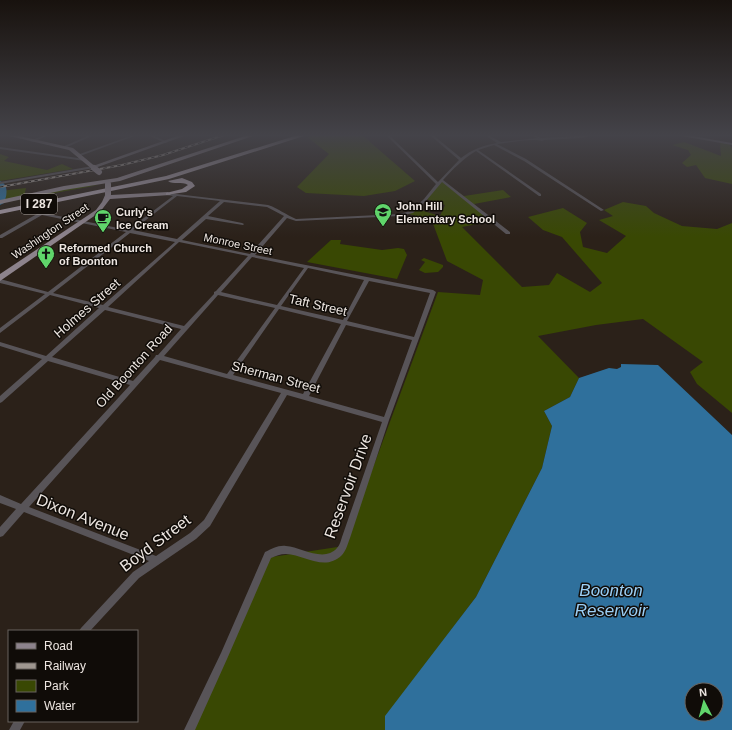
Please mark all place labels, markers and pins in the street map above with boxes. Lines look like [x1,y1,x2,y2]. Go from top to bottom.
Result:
place label: John Hill Elementary School [396,200,495,225]
school or university icon: John Hill Elementary School [373,202,393,227]
place label: Curly's Ice Cream [116,206,169,231]
cafe icon: Curly's Ice Cream [93,208,113,233]
place label: Reformed Church of Boonton [59,242,152,267]
church icon: Reformed Church of Boonton [36,244,56,269]

